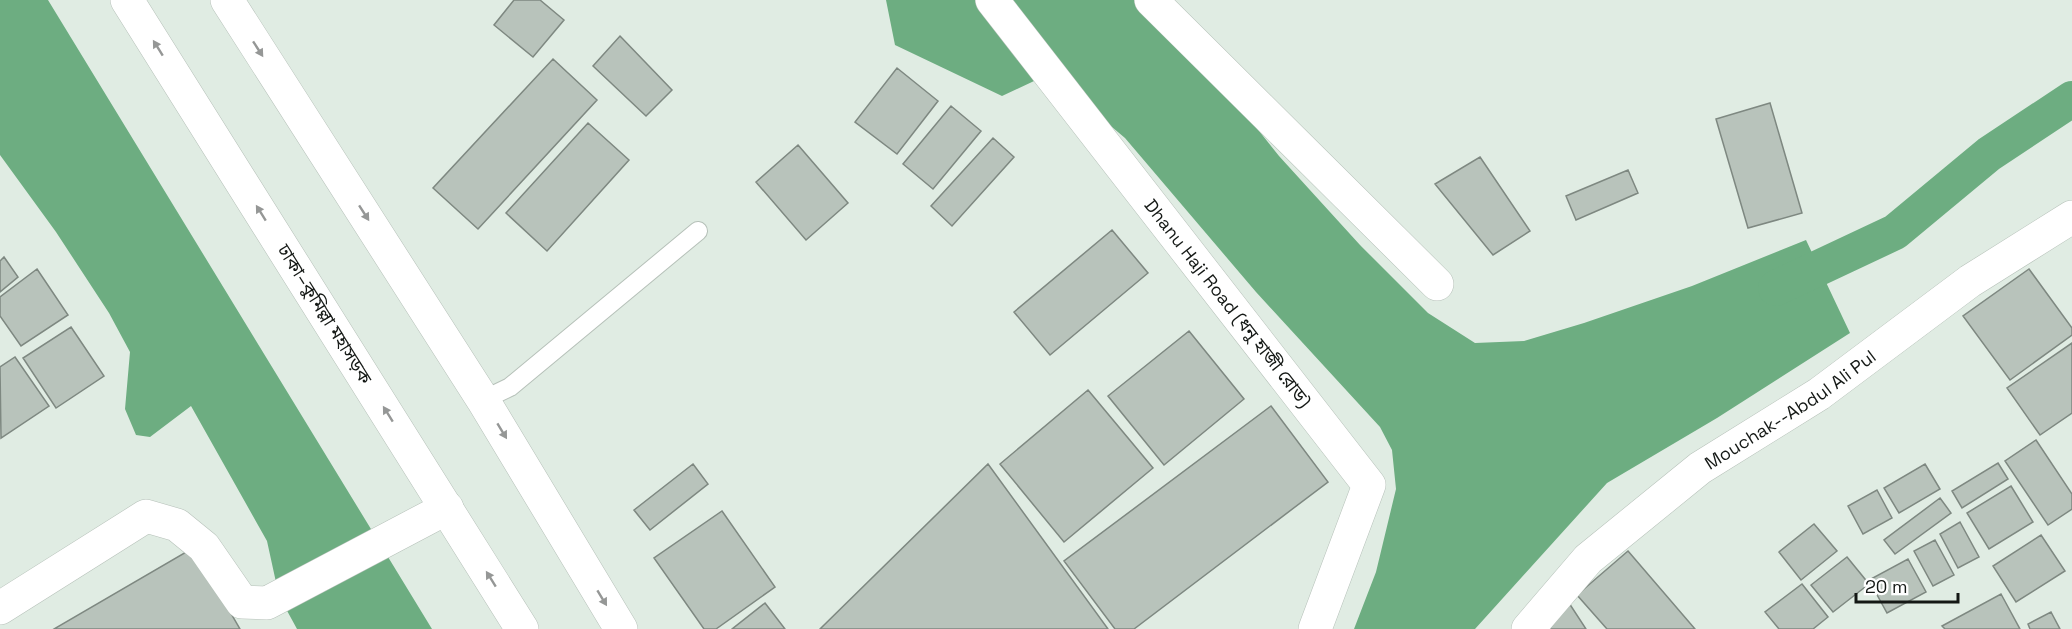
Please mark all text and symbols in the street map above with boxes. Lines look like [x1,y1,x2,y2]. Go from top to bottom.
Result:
one-way arrow [152,40,163,56]
one-way arrow [253,41,264,57]
street label: Dhanu Haji Road (ধনু হাজী রোড) [1139,194,1317,412]
one-way arrow [256,205,267,221]
one-way arrow [358,205,369,222]
street label: ঢাকা–কুমিল্লা মহাসড়ক [272,239,378,389]
street label: Mouchak--Abdul Ali Pul [1700,344,1880,474]
one-way arrow [382,406,393,422]
one-way arrow [497,423,507,440]
scale bar [1856,566,1958,604]
one-way arrow [486,571,497,587]
text: 20 m [1865,575,1908,598]
one-way arrow [597,590,608,606]

